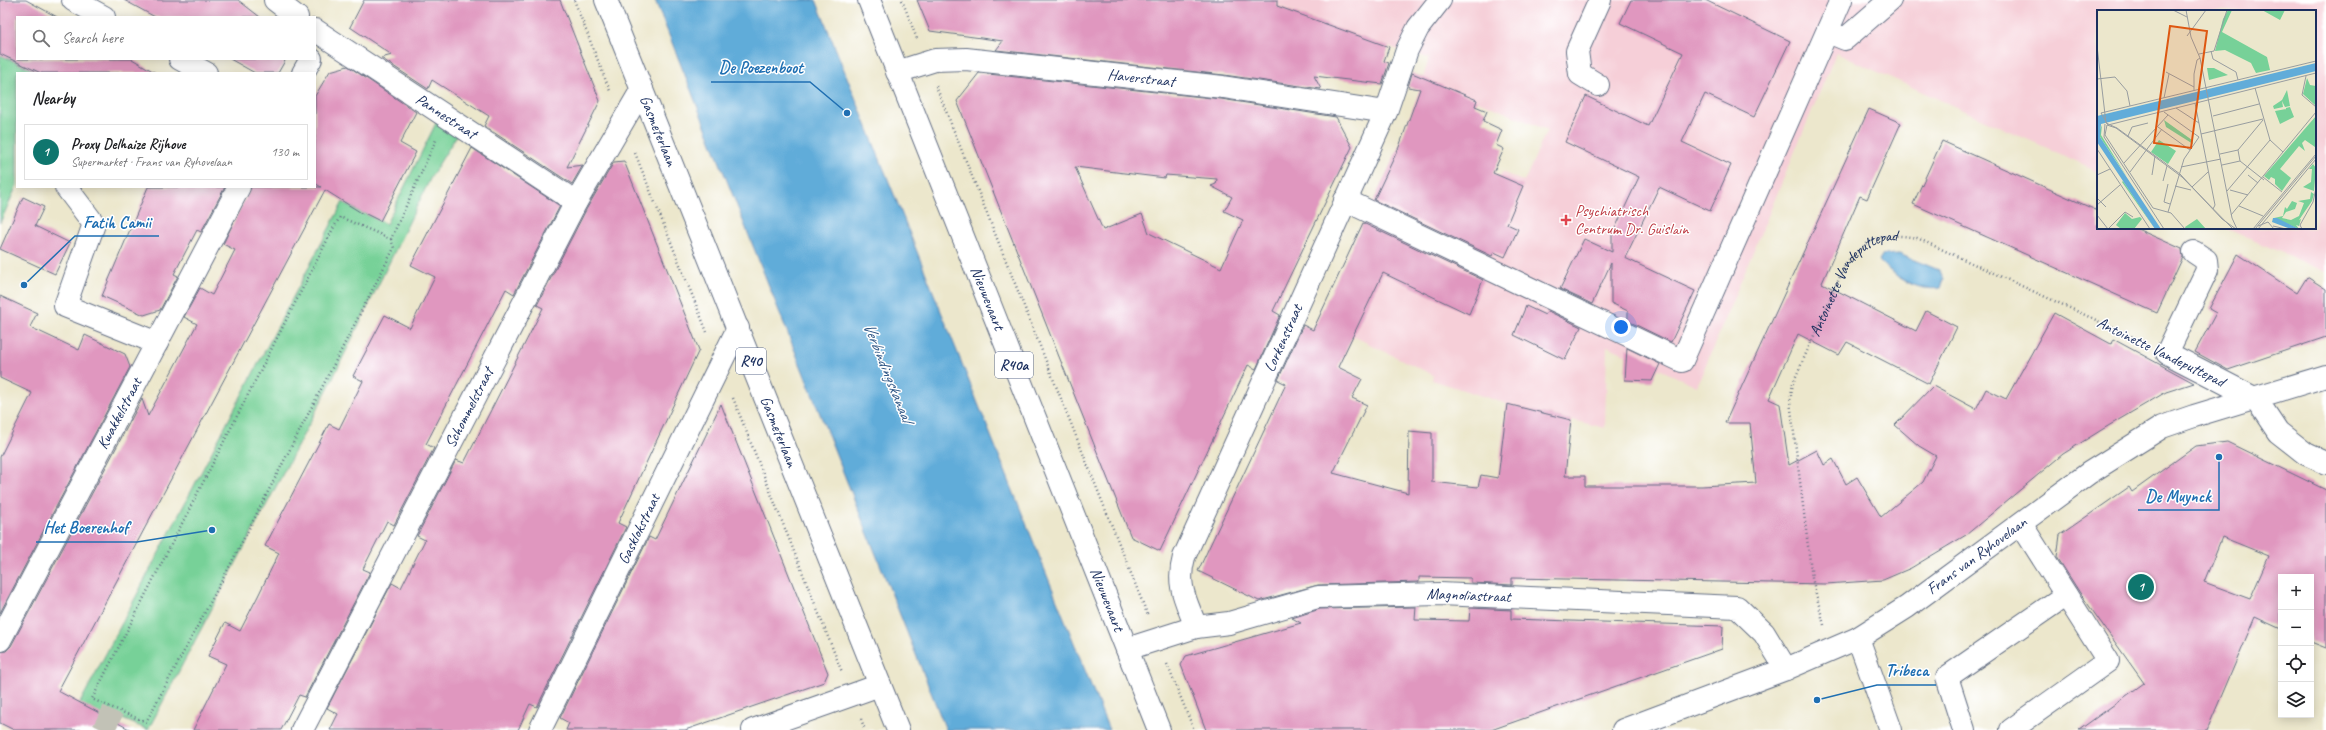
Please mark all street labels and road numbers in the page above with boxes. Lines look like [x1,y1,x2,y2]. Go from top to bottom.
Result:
street label: Haverstraat [1107,64,1178,92]
street label: Pannestraat [412,89,483,145]
street label: Gasmeterlaan [635,92,682,170]
street label: Antoinette Vandeputtepad [1805,226,1900,340]
street label: Nieuwevaart [966,264,1010,335]
street label: Lorkenstraat [1259,300,1308,375]
street label: Antoinette Vandeputtepad [2094,312,2231,393]
road number: R40 [736,348,766,374]
road number: R40a [995,352,1033,378]
street label: Schommelstraat [440,362,499,451]
street label: Kwakkelstraat [93,373,147,453]
street label: Gasmeterlaan [756,393,802,471]
street label: Gasklokstraat [613,489,665,567]
street label: Frans van Ryhovelaan [1923,512,2031,599]
street label: Nieuwevaart [1085,565,1129,636]
street label: Magnoliastraat [1426,584,1513,607]

